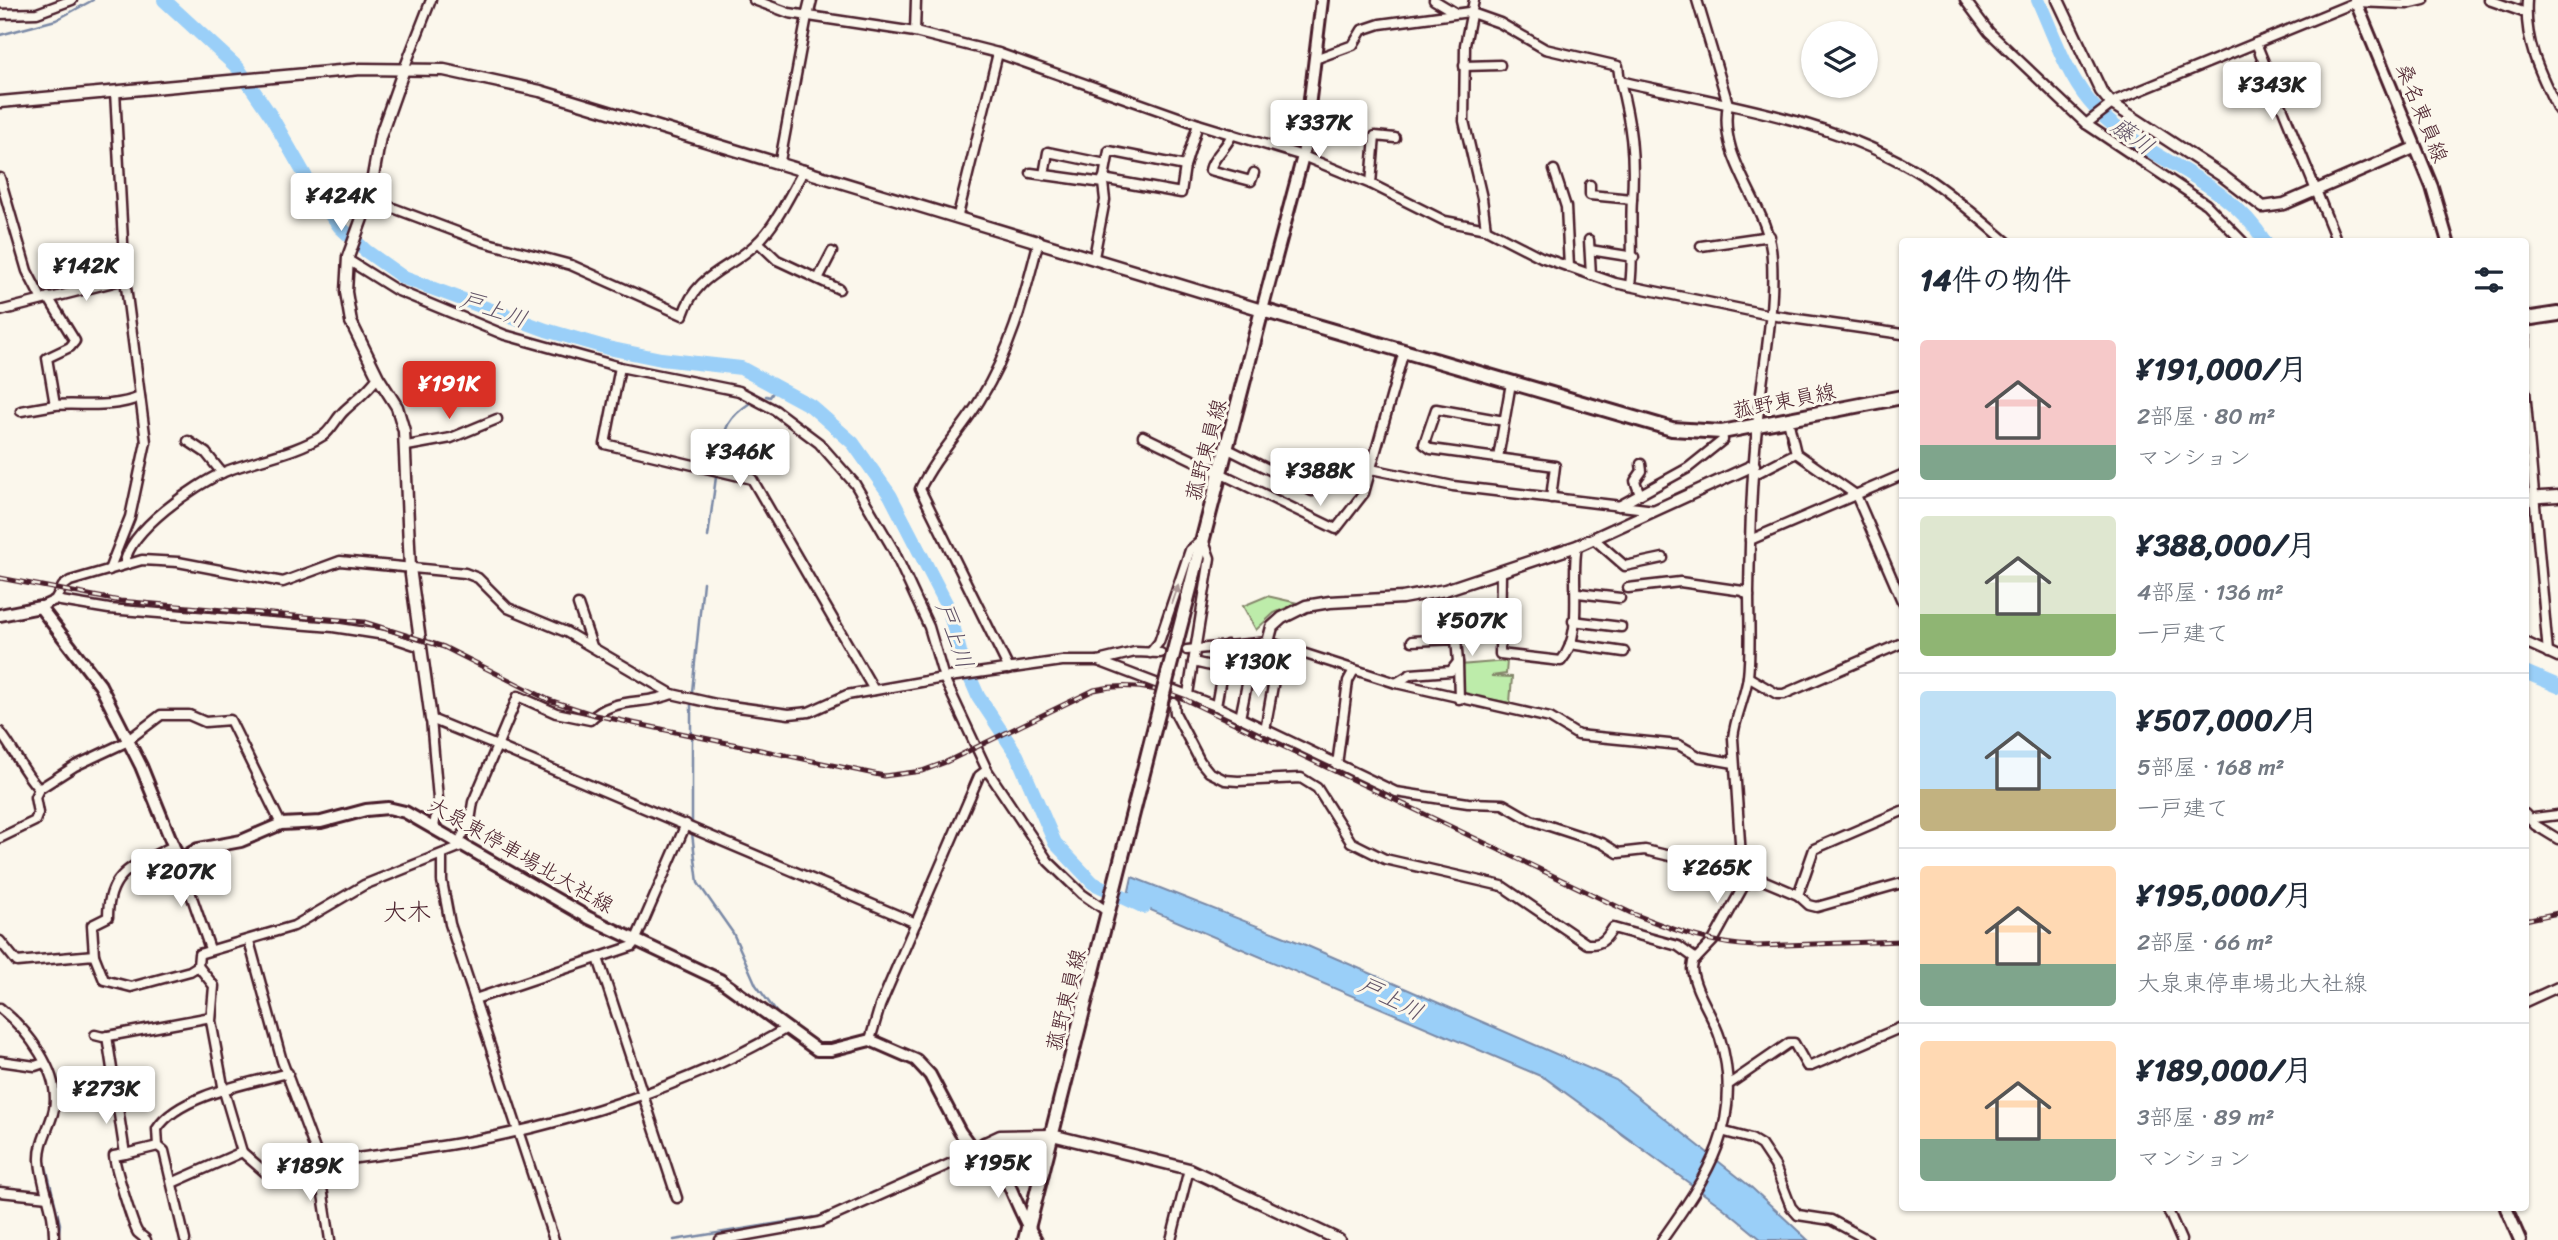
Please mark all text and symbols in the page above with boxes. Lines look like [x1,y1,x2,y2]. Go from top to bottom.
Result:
map controls [1801,21,1878,98]
button: layers [1801,21,1878,98]
street label: 桑名東員線 [2385,57,2459,169]
pin: ¥343K [2223,62,2321,122]
text: ¥343K [2239,64,2305,105]
pin: ¥337K [1270,100,1368,160]
text: ¥337K [1286,102,1352,143]
water label: 藤川 [2102,106,2163,167]
pin: ¥424K [292,174,390,233]
text: ¥424K [307,175,375,216]
pin: ¥142K [37,244,135,303]
text: ¥142K [54,245,118,286]
text: 14件の物件 [1920,253,2072,307]
icon: filters [2470,261,2508,299]
water label: 戸上川 [455,279,533,340]
text: ¥191,000/月 [2137,342,2308,396]
pin: ¥191K [400,362,498,421]
text: ¥191K [419,363,479,404]
icon: home [1976,368,2060,452]
street label: 菰野東員線 [1729,372,1839,430]
street label: 菰野東員線 [1174,394,1238,506]
text: 2部屋 · 80 m² [2137,396,2275,437]
pin: ¥346K [691,430,789,489]
text: ¥346K [707,431,773,472]
text: マンション [2137,437,2251,478]
pin: ¥388K [1271,448,1369,508]
text: ¥388K [1286,450,1354,491]
text: ¥388,000/月 [2137,518,2316,572]
icon: home [1976,544,2060,628]
text: 4部屋 · 136 m² [2137,572,2284,613]
one-way arrow [1170,584,1181,605]
water label: 戸上川 [924,596,985,674]
pin: ¥507K [1423,598,1521,658]
text: ¥507K [1438,600,1506,641]
text: 一戸建て [2137,613,2229,654]
pin: ¥130K [1209,640,1307,699]
text: ¥130K [1226,641,1290,682]
text: ¥507,000/月 [2137,693,2318,747]
icon: home [1976,719,2060,803]
text: 5部屋 · 168 m² [2137,747,2285,788]
street label: 大泉東停車場北大社線 [421,786,621,924]
text: 一戸建て [2137,788,2229,829]
pin: ¥265K [1668,846,1766,905]
text: ¥265K [1683,847,1751,888]
pin: ¥207K [132,850,230,909]
text: ¥207K [147,851,215,892]
text: ¥195,000/月 [2137,868,2313,922]
district label: 大木 [383,891,431,933]
icon: home [1976,894,2060,978]
text: 2部屋 · 66 m² [2137,922,2273,963]
street label: 菰野東員線 [1035,944,1097,1056]
text: 大泉東停車場北大社線 [2137,963,2367,1004]
water label: 戸上川 [1351,965,1431,1032]
text: ¥189,000/月 [2137,1043,2313,1097]
pin: ¥273K [57,1066,155,1126]
text: ¥273K [73,1068,139,1109]
icon: home [1976,1069,2060,1153]
text: 3部屋 · 89 m² [2137,1097,2274,1138]
text: マンション [2137,1138,2251,1179]
pin: ¥195K [949,1140,1047,1200]
text: ¥195K [966,1142,1030,1183]
pin: ¥189K [261,1144,359,1203]
text: ¥189K [278,1145,342,1186]

